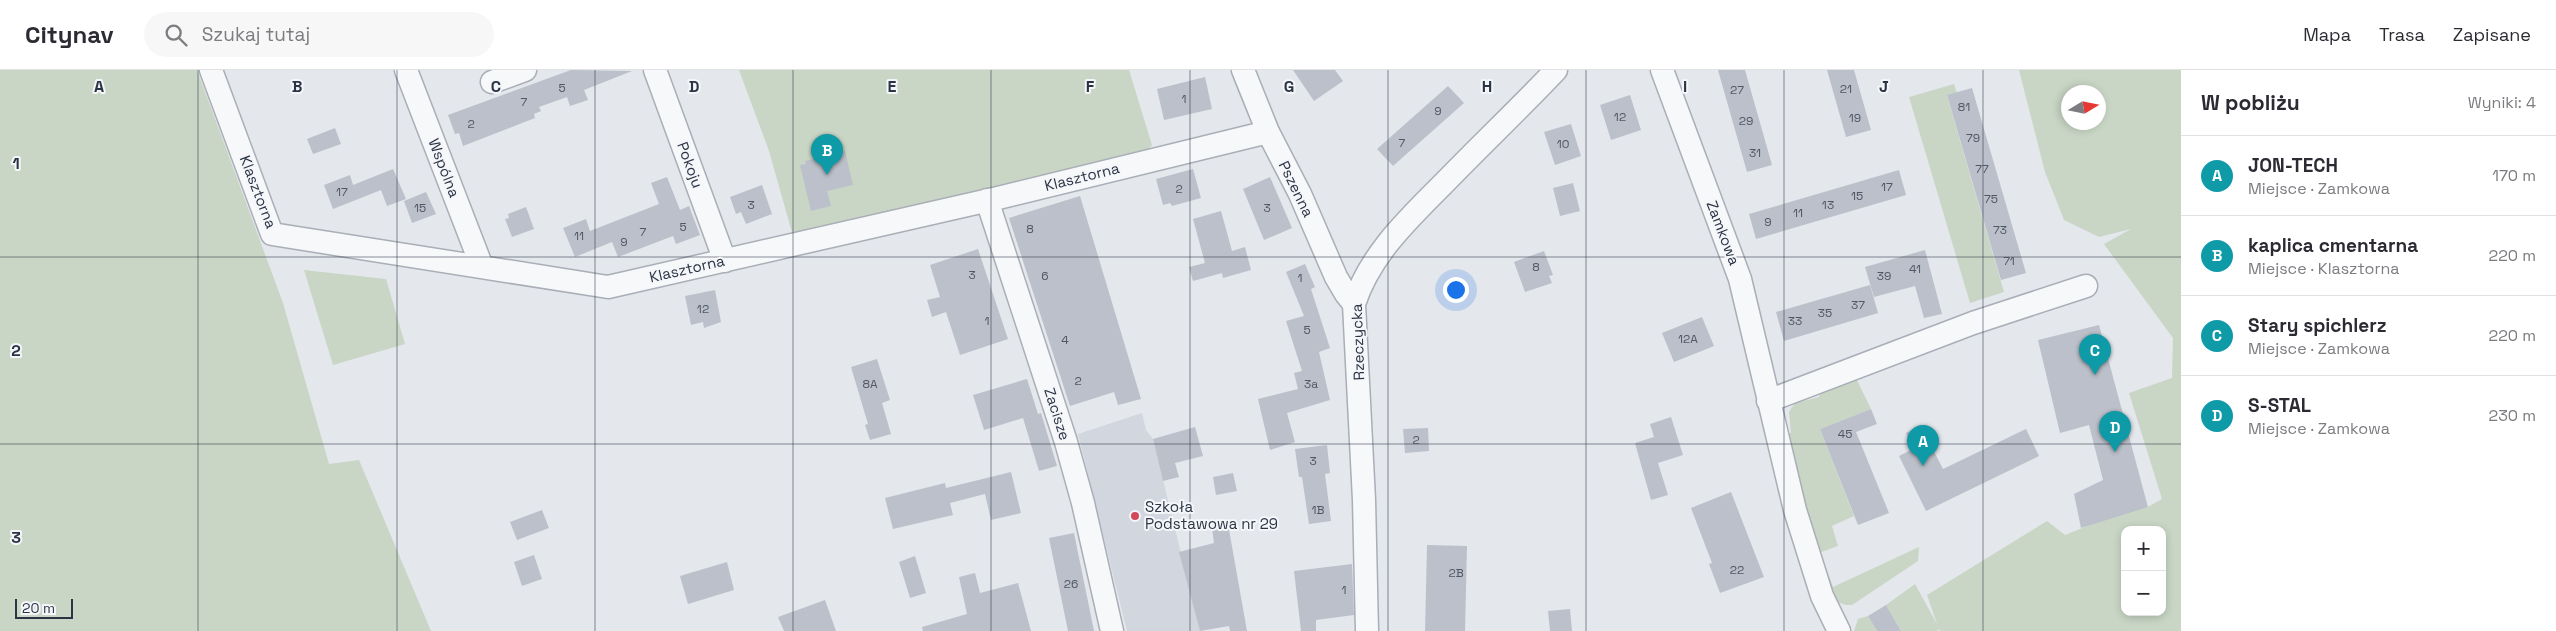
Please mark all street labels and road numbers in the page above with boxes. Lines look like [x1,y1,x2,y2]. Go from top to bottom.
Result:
street label: Wspólna [425,136,464,200]
street label: Pokoju [673,139,708,191]
street label: Klasztorna [236,153,281,231]
street label: Klasztorna [1042,158,1122,195]
street label: Pszenna [1275,158,1318,220]
street label: Zamkowa [1703,198,1745,268]
street label: Klasztorna [647,251,727,286]
street label: Rzeczycka [1347,303,1368,381]
street label: Zacisze [1040,385,1075,443]

